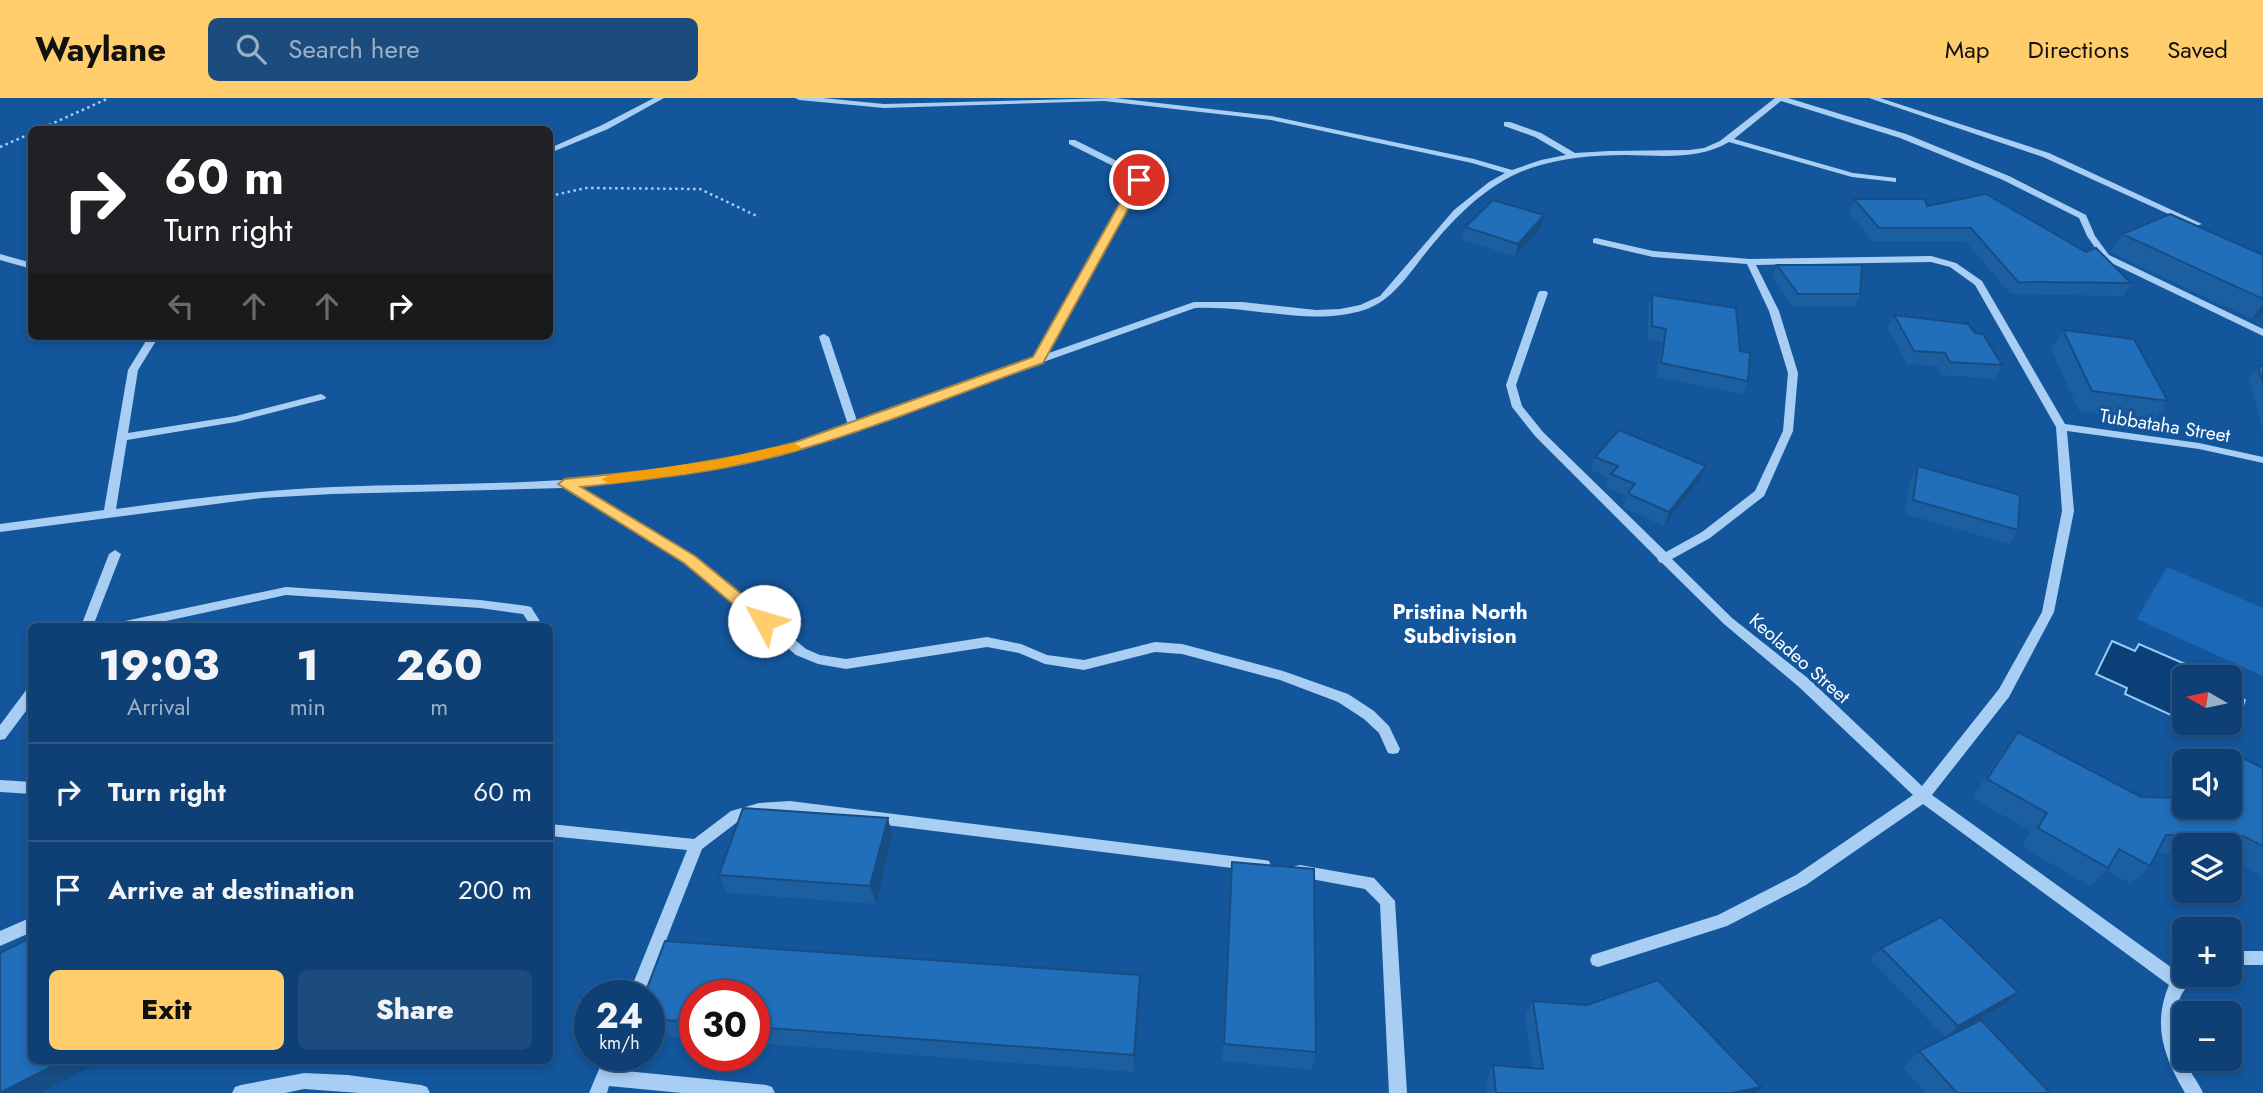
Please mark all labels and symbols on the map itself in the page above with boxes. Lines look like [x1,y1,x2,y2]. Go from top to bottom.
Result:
pin [1109,150,1169,210]
street label: Tubbataha Street [2098,402,2233,449]
position arrow [727,584,801,658]
district label: Pristina North Subdivision [1392,597,1528,651]
street label: Keoladeo Street [1743,607,1856,710]
north arrow [2172,665,2242,735]
speed limit sign: 30 [679,980,770,1071]

